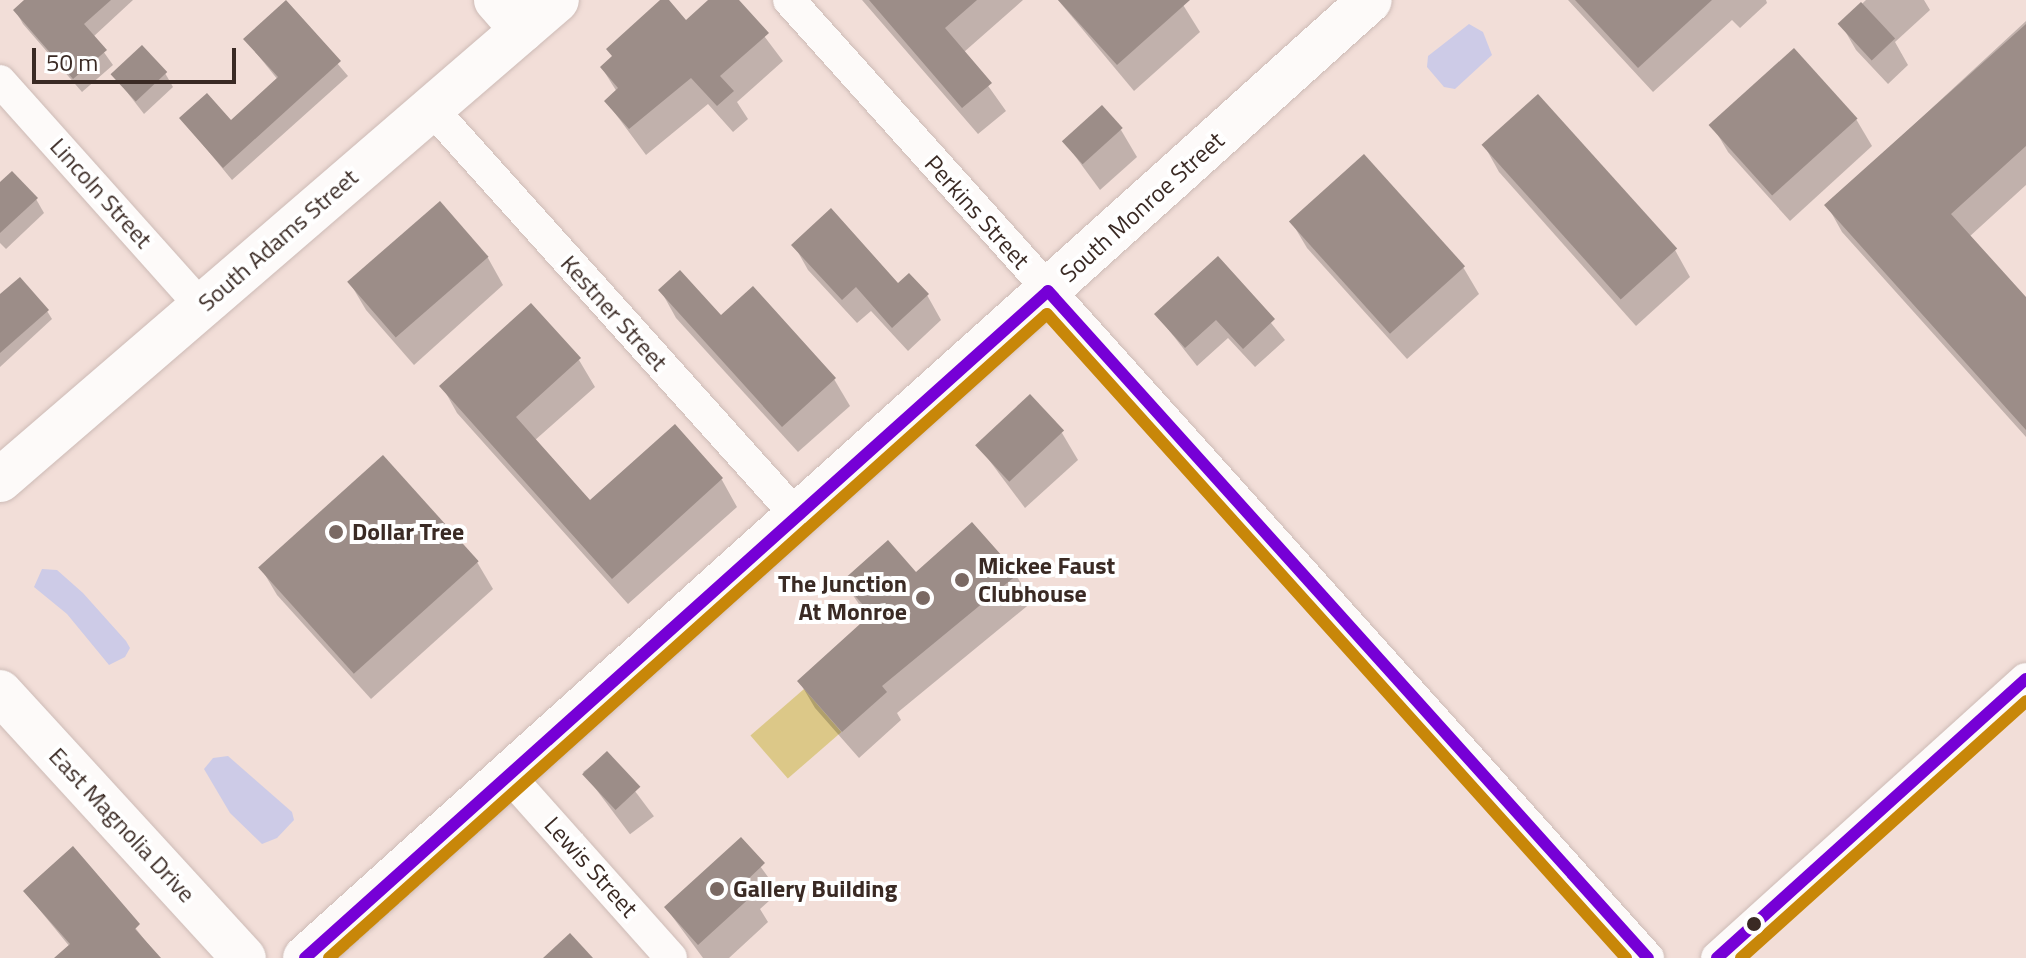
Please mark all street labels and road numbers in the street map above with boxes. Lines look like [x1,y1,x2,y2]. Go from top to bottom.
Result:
street label: South Monroe Street [1054,126,1230,288]
street label: Lincoln Street [44,132,158,254]
street label: Perkins Street [919,149,1035,275]
street label: South Adams Street [192,163,364,317]
street label: Kestner Street [555,249,673,377]
street label: East Magnolia Drive [43,742,201,908]
street label: Lewis Street [538,811,644,923]

